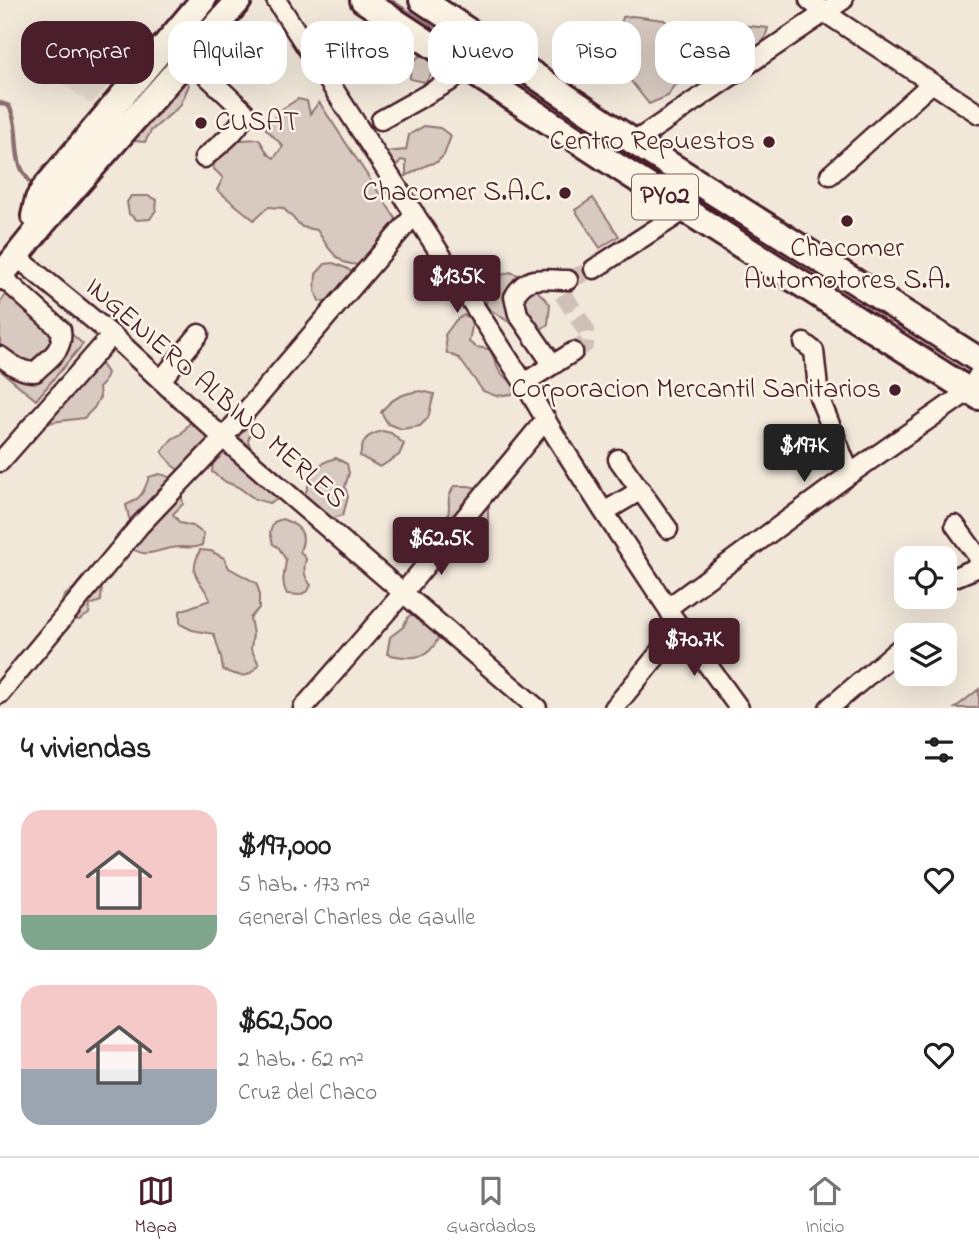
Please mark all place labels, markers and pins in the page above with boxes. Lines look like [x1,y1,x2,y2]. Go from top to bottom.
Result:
place label: CUSAT [215,103,299,144]
marker: CUSAT [193,115,209,131]
place label: Centro Repuestos [549,122,755,163]
marker: Centro Repuestos [761,134,777,150]
place label: Chacomer S.A.C. [363,173,551,214]
marker: Chacomer S.A.C. [557,185,573,201]
marker: Chacomer Automotores S.A. [839,213,855,229]
place label: Chacomer Automotores S.A. [744,229,950,302]
pin: $135K [408,256,506,315]
place label: Corporacion Mercantil Sanitarios [511,370,881,411]
marker: Corporacion Mercantil Sanitarios [887,382,903,398]
pin: $197K [755,424,853,484]
pin: $62.5K [384,518,498,577]
pin: $70.7K [637,618,751,678]

